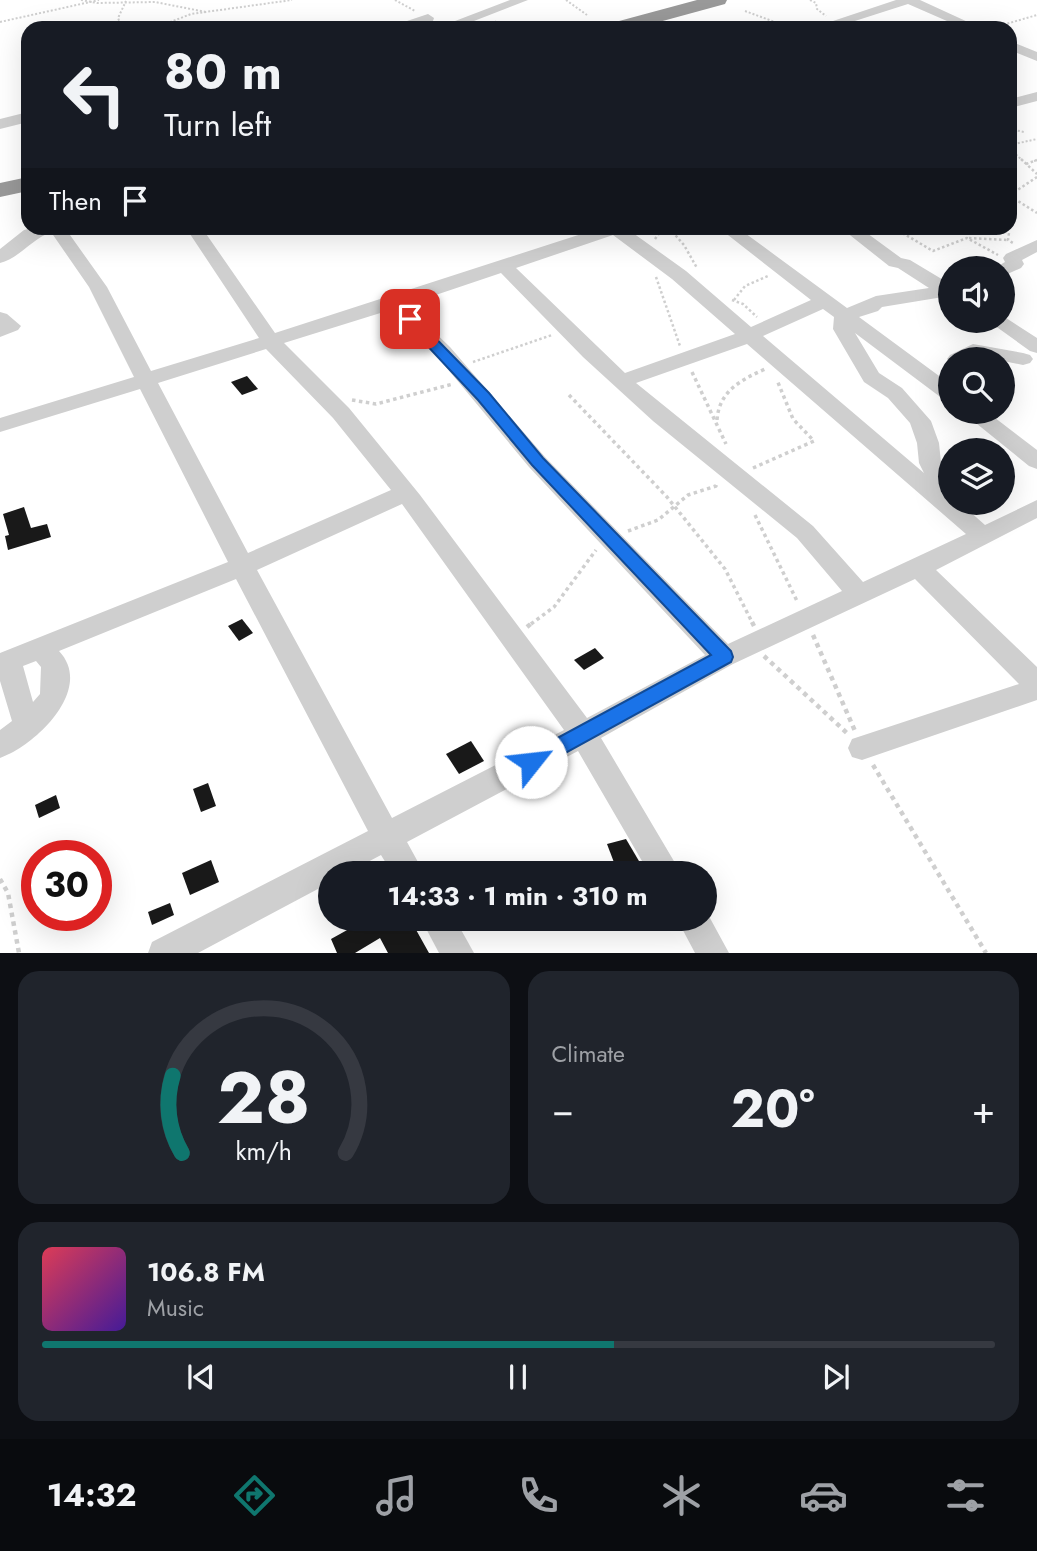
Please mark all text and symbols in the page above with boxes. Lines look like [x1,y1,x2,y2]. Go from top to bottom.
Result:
text: 80 m [164,37,282,107]
icon: left [49,49,140,140]
text: Turn left [164,102,271,148]
text: Then [49,182,102,220]
icon: arrive [116,182,154,220]
map controls [938,256,1015,515]
button: sound [938,256,1015,333]
pin [380,289,440,349]
icon: arrive [391,300,429,338]
button: search [938,347,1015,424]
button: layers [938,438,1015,515]
position arrow [494,725,568,799]
speed limit sign: 30 [21,840,112,931]
text: 14:33 · 1 min · 310 m [387,877,648,915]
text: Climate [552,1037,625,1071]
text: 28 [217,1046,310,1151]
text: 20° [731,1071,815,1147]
text: − [552,1082,574,1137]
text: + [972,1082,995,1137]
text: km/h [235,1133,292,1169]
text: 106.8 FM [147,1253,265,1291]
text: Music [147,1291,204,1325]
icon: previous [182,1358,220,1396]
icon: pause [499,1358,537,1396]
icon: next [817,1358,855,1396]
icon: directions [230,1471,279,1520]
icon: music [372,1471,421,1520]
icon: phone [514,1471,563,1520]
icon: climate [657,1471,706,1520]
icon: car [799,1471,848,1520]
icon: filters [941,1471,990,1520]
text: 14:32 [47,1472,136,1518]

